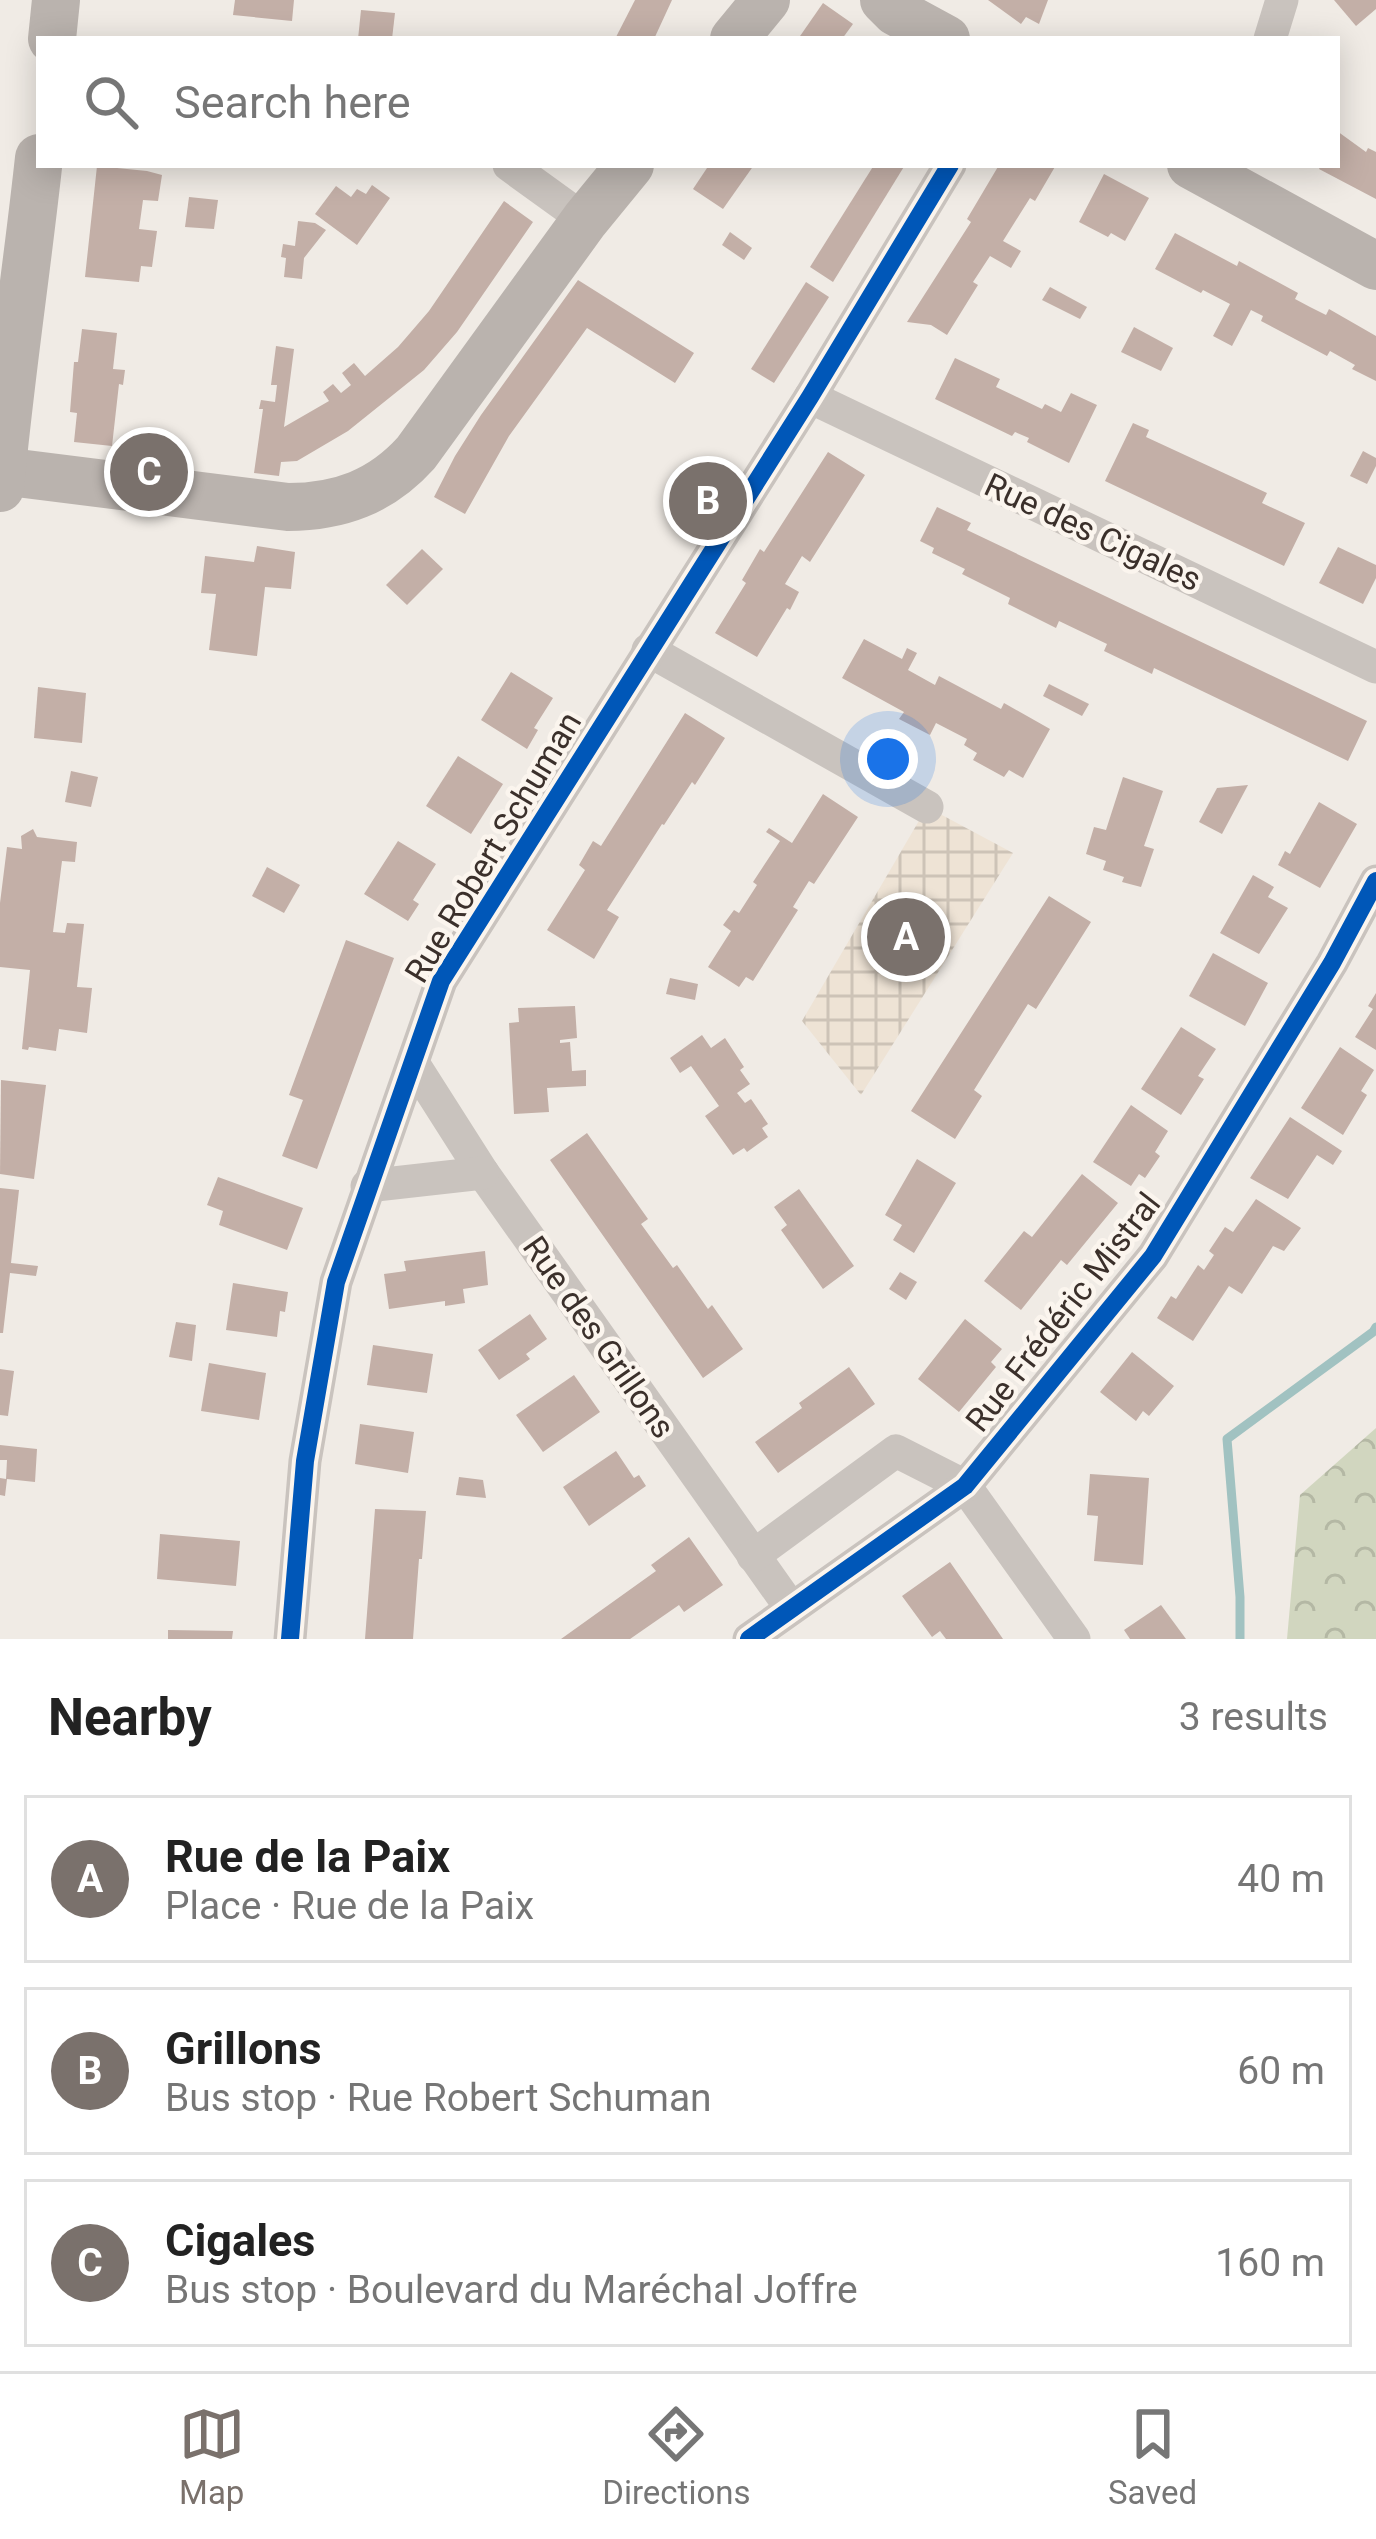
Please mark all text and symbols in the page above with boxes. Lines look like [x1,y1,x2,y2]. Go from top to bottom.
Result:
search box [36,36,1340,168]
icon: search [78,69,144,135]
text: Search here [174,76,411,129]
pin: C [110,427,188,517]
pin: B [669,456,747,546]
street label: Rue des Cigales [979,465,1207,599]
street label: Rue Robert Schuman [397,705,589,989]
your location [858,729,918,789]
pin: A [867,892,945,982]
street label: Rue Frédéric Mistral [958,1185,1168,1439]
street label: Rue des Grillons [515,1229,683,1445]
text: Nearby [48,1688,212,1747]
text: 3 results [1179,1694,1328,1740]
text: Rue de la Paix [165,1830,450,1883]
text: A [77,1856,103,1902]
text: 40 m [1237,1856,1325,1902]
text: Place · Rue de la Paix [165,1883,534,1929]
text: Grillons [165,2022,322,2075]
text: B [78,2048,102,2094]
text: 60 m [1237,2048,1325,2094]
text: Bus stop · Rue Robert Schuman [165,2075,712,2121]
text: Cigales [165,2214,315,2267]
text: C [77,2240,103,2286]
text: 160 m [1215,2240,1325,2286]
text: Bus stop · Boulevard du Maréchal Joffre [165,2267,858,2313]
tab: Map [179,2401,245,2512]
tab: Directions [602,2401,751,2512]
tab: Saved [1108,2401,1197,2512]

